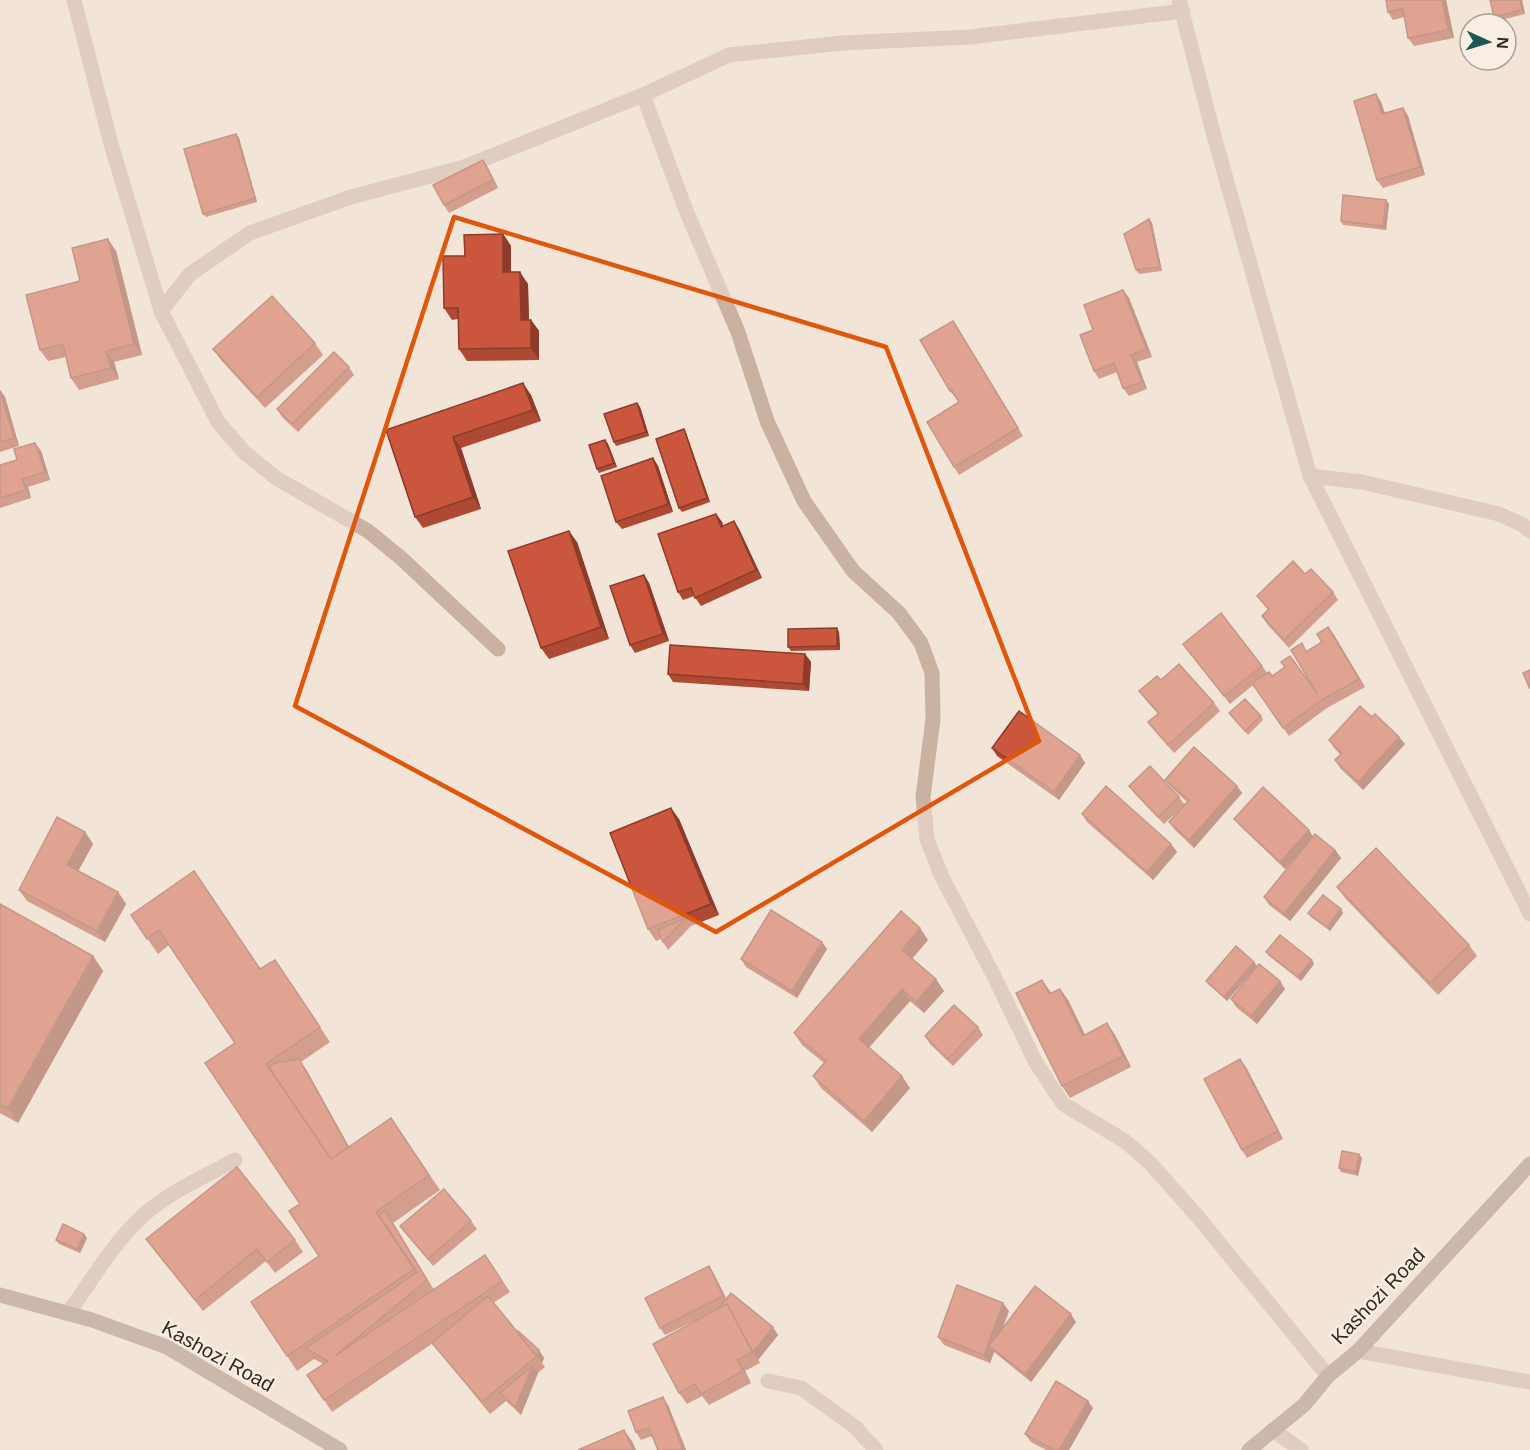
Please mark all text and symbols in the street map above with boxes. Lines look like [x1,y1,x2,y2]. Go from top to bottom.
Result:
north arrow [1458,12,1518,72]
text: N [1494,37,1511,49]
street label: Kashozi Road [1327,1244,1429,1348]
street label: Kashozi Road [158,1316,278,1396]

